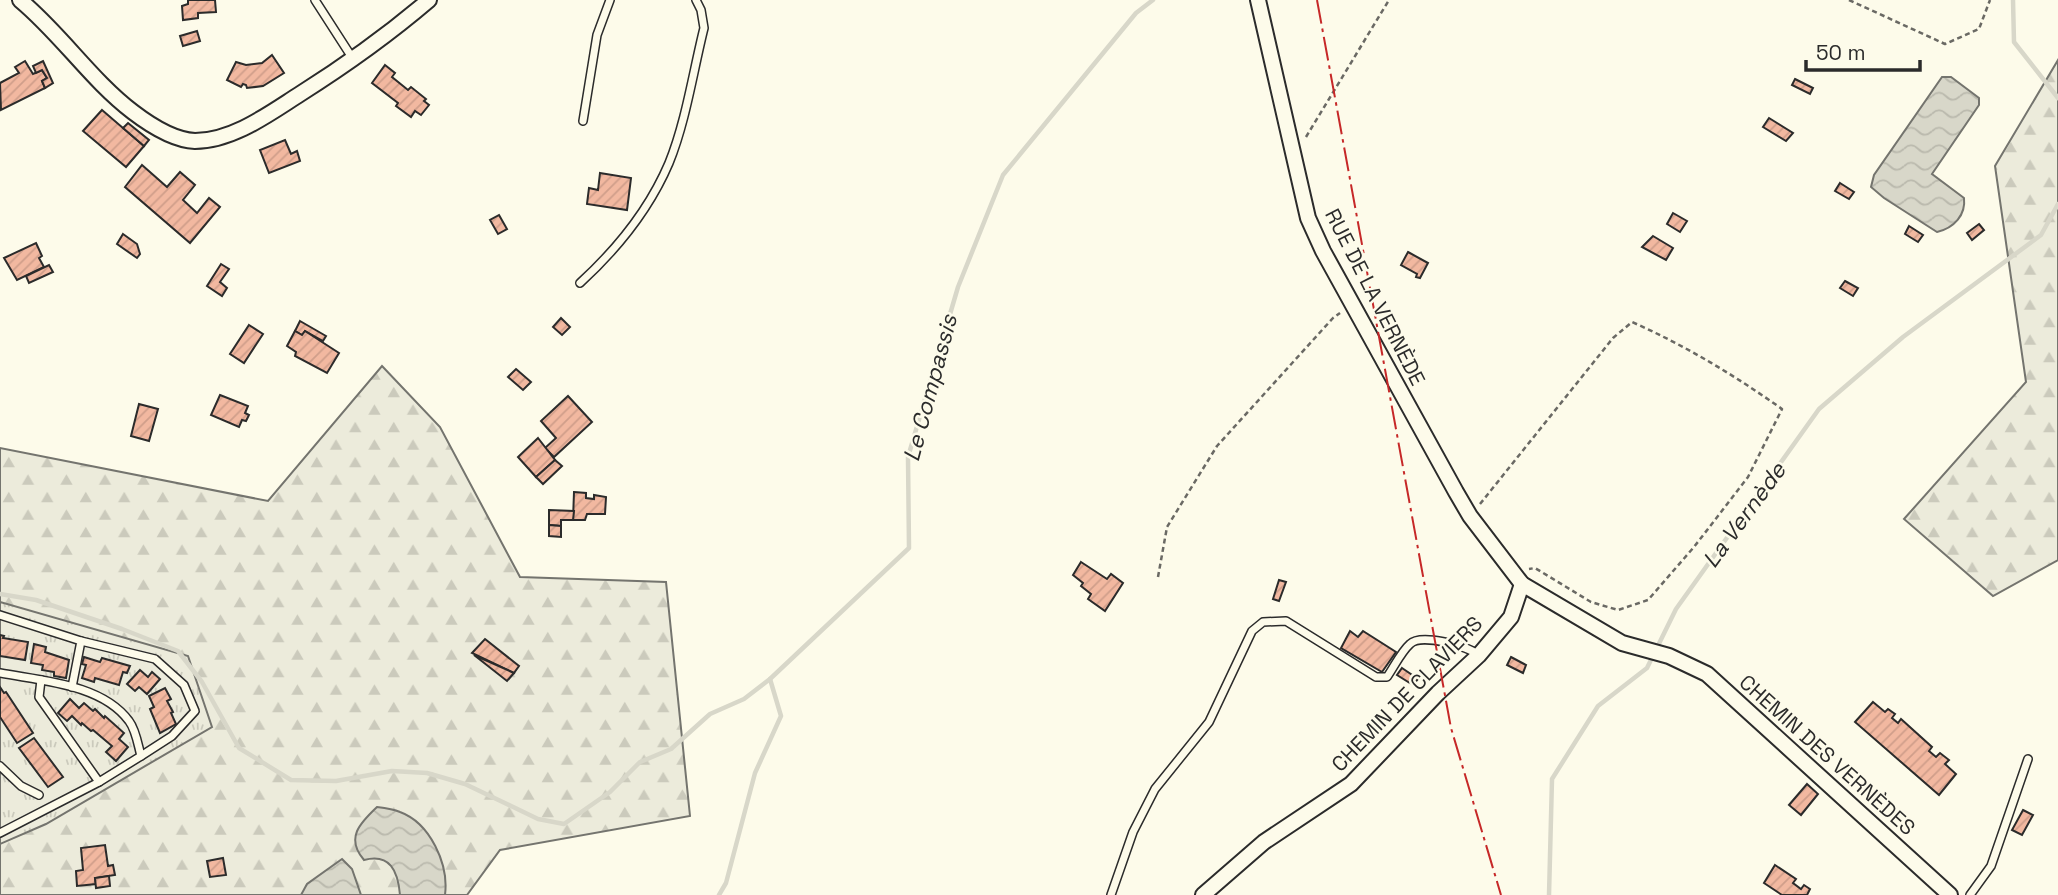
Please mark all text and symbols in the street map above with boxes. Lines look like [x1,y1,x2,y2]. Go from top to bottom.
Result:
scale bar [1806,28,1920,72]
text: 50 m [1816,39,1866,66]
street label: RUE DE LA VERNÈDE [1319,204,1432,390]
water label: Le Compassis [896,310,964,465]
water label: La Vernède [1696,455,1793,574]
street label: CHEMIN DE CLAVIERS [1325,610,1488,777]
street label: CHEMIN DES VERNÈDES [1734,668,1921,841]

